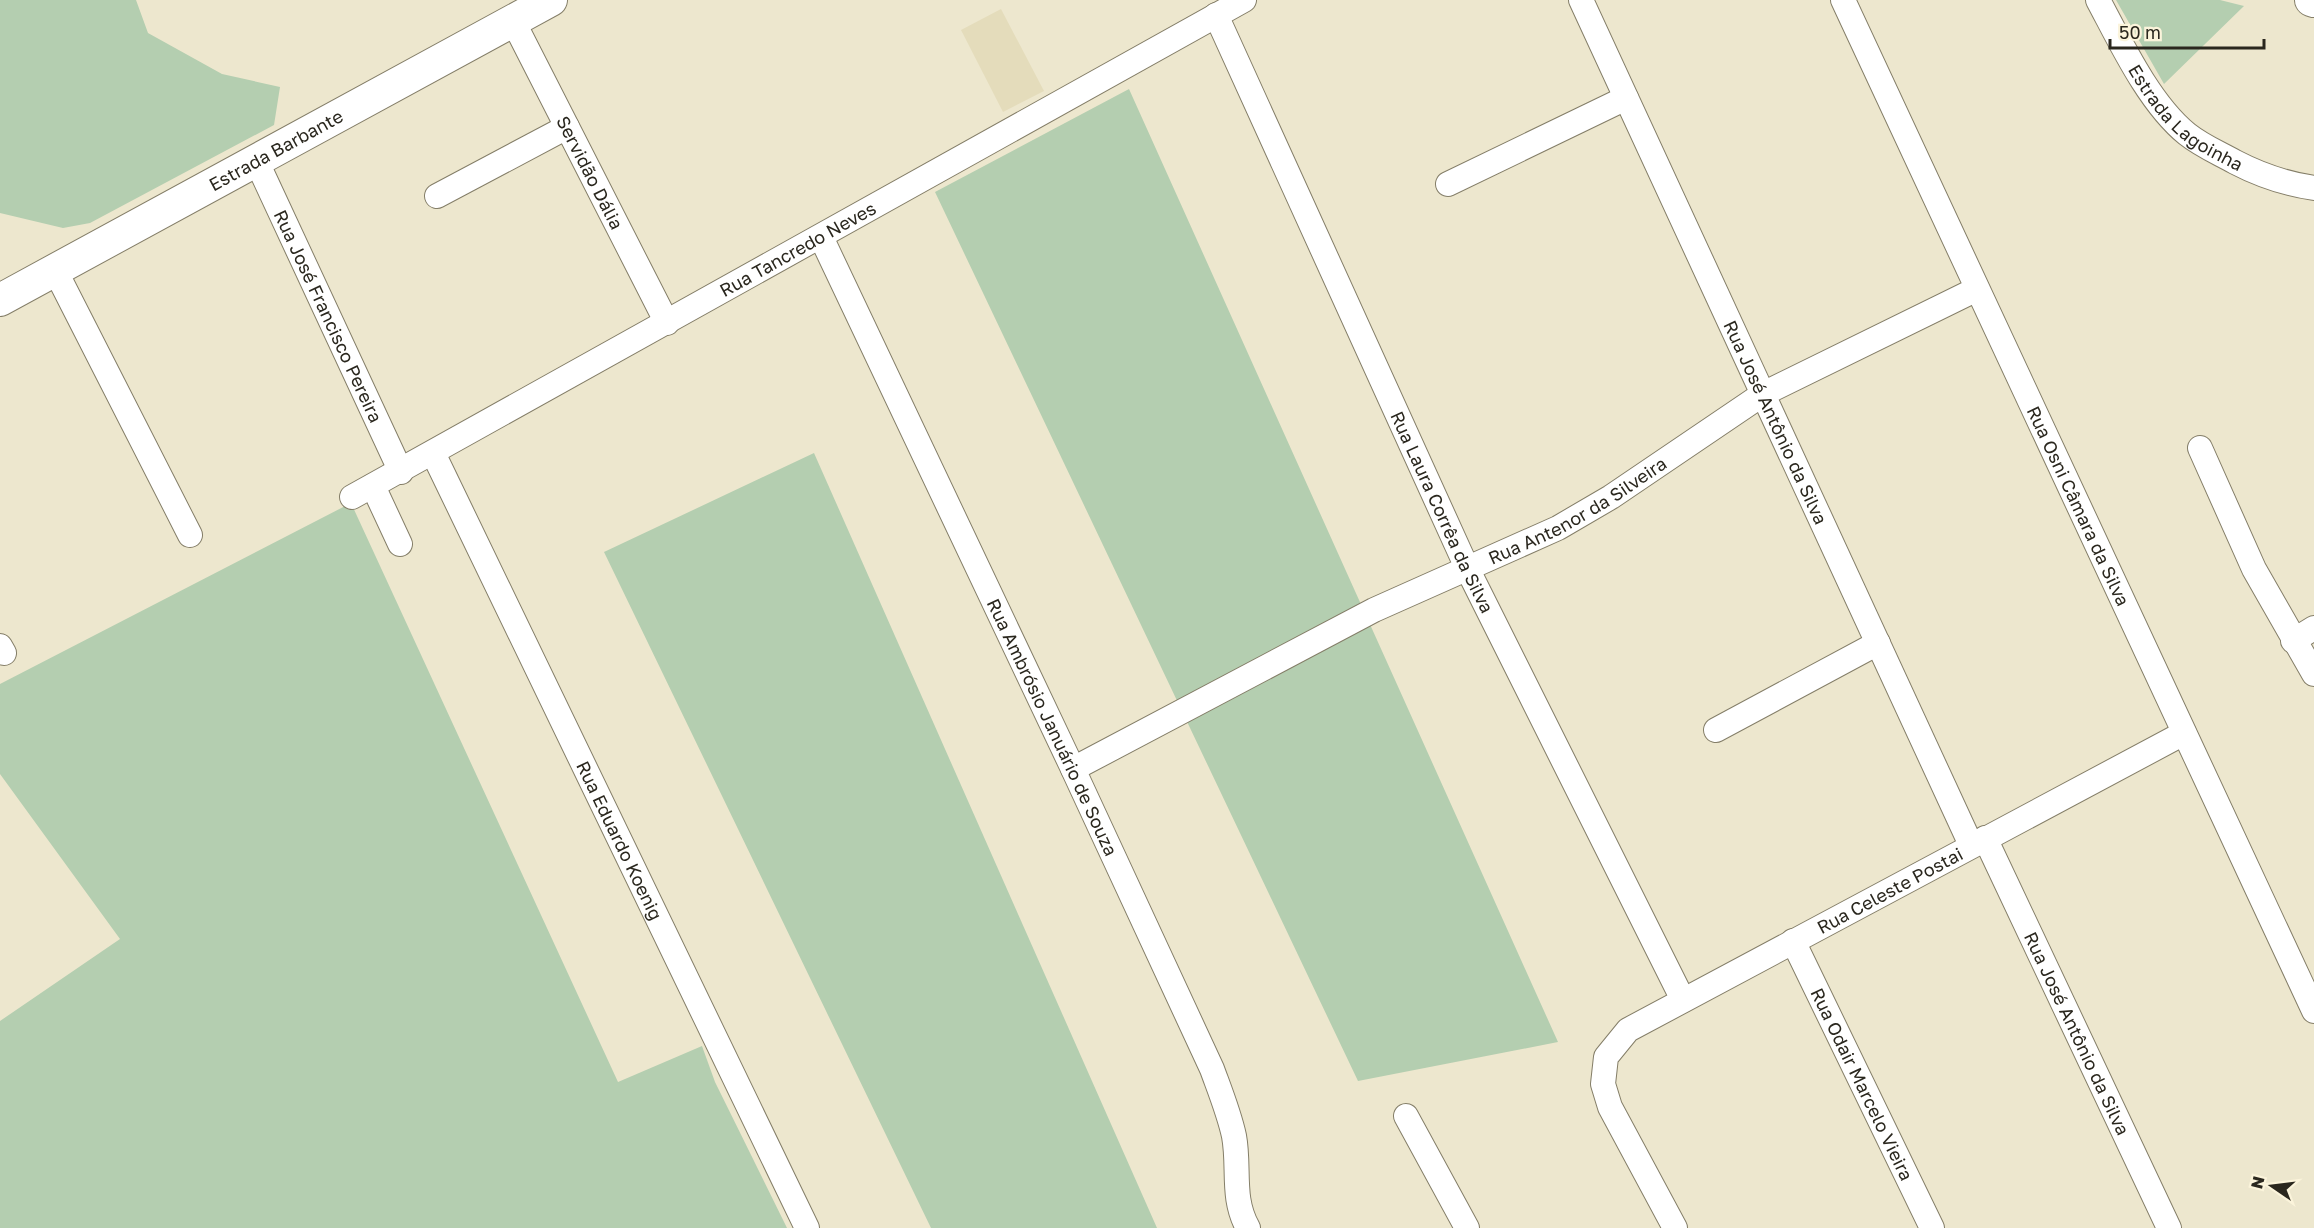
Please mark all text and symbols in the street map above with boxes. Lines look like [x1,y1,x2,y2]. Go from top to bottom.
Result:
scale bar [2110,12,2264,50]
text: 50 m [2119,21,2161,43]
street label: Estrada Lagoinha [2124,60,2247,175]
street label: Estrada Barbante [205,104,347,195]
street label: Servidão Dália [552,112,628,233]
street label: Rua Tancredo Neves [716,197,879,301]
street label: Rua José Francisco Pereira [270,206,387,426]
street label: Rua José Antônio da Silva [1719,317,1832,528]
street label: Rua Osni Câmara da Silva [2023,402,2135,609]
street label: Rua Laura Corrêa da Silva [1386,408,1499,616]
street label: Rua Antenor da Silveira [1485,452,1670,569]
street label: Rua Ambrósio Januário de Souza [983,595,1123,859]
street label: Rua Eduardo Koenig [572,757,668,923]
street label: Rua Celeste Postai [1813,842,1966,938]
street label: Rua José Antônio da Silva [2020,928,2135,1139]
street label: Rua Odair Marcelo Vieira [1806,984,1918,1184]
north arrow [2242,1156,2302,1216]
text: N [2246,1174,2269,1191]

